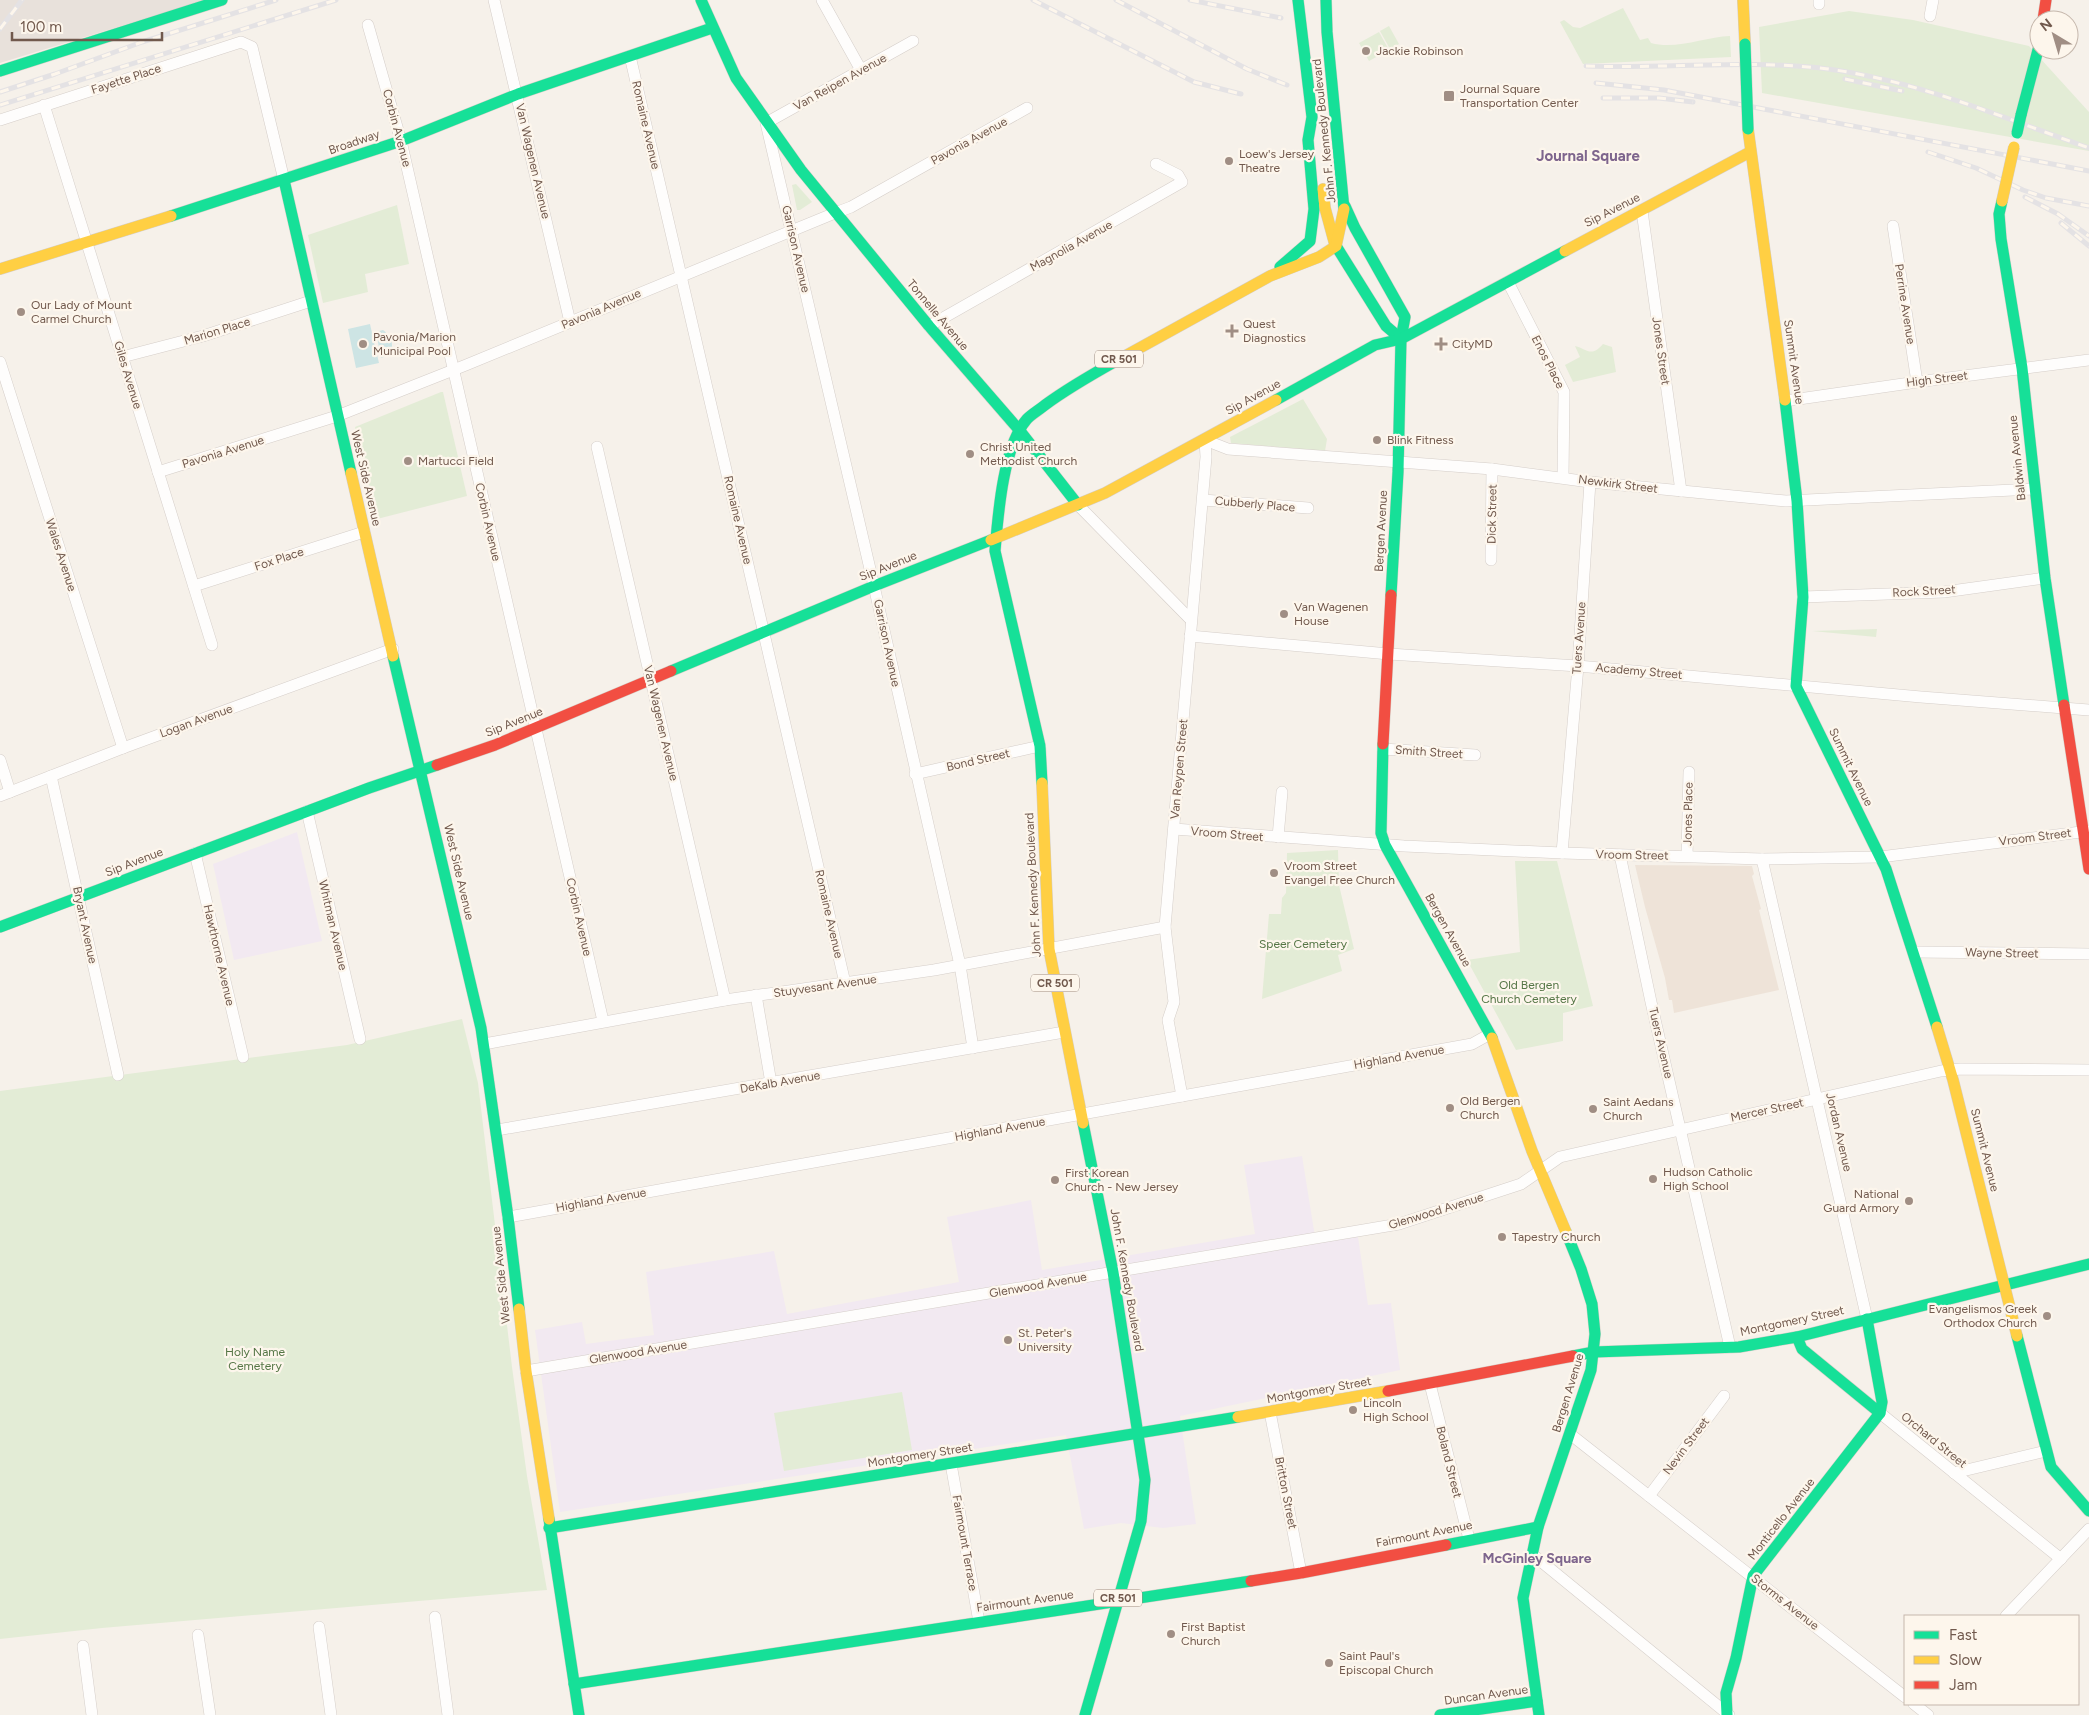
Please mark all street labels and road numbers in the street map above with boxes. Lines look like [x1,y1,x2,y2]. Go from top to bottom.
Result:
street label: Van Reipen Avenue [791,50,889,113]
street label: John F. Kennedy Boulevard [1309,58,1339,204]
street label: Fayette Place [89,61,163,97]
street label: Romaine Avenue [629,79,663,171]
street label: Corbin Avenue [380,88,414,169]
street label: Van Wagenen Avenue [513,102,553,220]
street label: Pavonia Avenue [928,114,1010,168]
street label: Broadway [327,127,382,157]
street label: Sip Avenue [1582,190,1643,230]
street label: Garrison Avenue [779,204,813,294]
street label: Magnolia Avenue [1027,217,1115,274]
street label: Perrine Avenue [1892,263,1918,346]
street label: Tonnelle Avenue [904,277,972,354]
street label: Pavonia Avenue [559,286,643,332]
street label: Marion Place [182,314,252,348]
street label: Jones Street [1649,316,1673,386]
street label: Summit Avenue [1781,319,1807,406]
street label: Enos Place [1529,333,1568,391]
street label: Giles Avenue [111,339,145,411]
road number: CR 501 [1095,350,1143,368]
street label: High Street [1905,368,1969,390]
street label: Sip Avenue [1223,376,1283,418]
street label: Baldwin Avenue [2006,414,2028,501]
street label: West Side Avenue [348,429,384,528]
street label: Pavonia Avenue [180,433,266,471]
street label: Newkirk Street [1577,472,1659,496]
street label: Romaine Avenue [721,474,755,566]
street label: Corbin Avenue [472,482,504,563]
street label: Dick Street [1484,483,1500,544]
street label: Bergen Avenue [1372,489,1390,572]
street label: Cubberly Place [1214,494,1296,515]
street label: Wales Avenue [43,517,79,593]
street label: Fox Place [253,544,306,574]
street label: Sip Avenue [857,548,919,584]
street label: Rock Street [1892,582,1956,600]
street label: Garrison Avenue [871,598,903,688]
street label: Tuers Avenue [1569,601,1589,675]
street label: Academy Street [1595,660,1684,682]
street label: Van Wagenen Avenue [641,664,681,782]
street label: Logan Avenue [158,701,235,741]
street label: Sip Avenue [483,704,545,740]
street label: Van Reypen Street [1168,718,1190,820]
street label: Summit Avenue [1826,726,1876,809]
street label: Smith Street [1395,743,1464,761]
street label: Bond Street [945,746,1011,774]
street label: Jones Place [1680,782,1696,846]
street label: John F. Kennedy Boulevard [1022,812,1044,958]
street label: West Side Avenue [441,823,477,922]
street label: Vroom Street [1190,824,1264,844]
street label: Vroom Street [1998,826,2073,848]
street label: Sip Avenue [103,844,165,879]
street label: Vroom Street [1595,847,1669,863]
street label: Romaine Avenue [812,868,846,960]
street label: Corbin Avenue [563,877,595,958]
street label: Whitman Avenue [316,879,350,972]
street label: Bryant Avenue [70,885,100,965]
street label: Bergen Avenue [1422,891,1474,970]
street label: Hawthorne Avenue [201,903,238,1007]
street label: Wayne Street [1965,945,2039,961]
street label: Stuyvesant Avenue [773,972,878,1000]
road number: CR 501 [1031,974,1079,991]
street label: Tuers Avenue [1646,1006,1676,1080]
street label: Highland Avenue [1353,1042,1446,1072]
street label: DeKalb Avenue [739,1068,822,1096]
street label: Jordan Avenue [1823,1091,1855,1173]
street label: Mercer Street [1729,1095,1805,1125]
street label: Summit Avenue [1968,1107,2002,1194]
street label: Highland Avenue [954,1114,1047,1144]
street label: Highland Avenue [555,1185,648,1215]
street label: Glenwood Avenue [1387,1190,1486,1232]
street label: John F. Kennedy Boulevard [1108,1207,1146,1353]
street label: West Side Avenue [489,1225,513,1324]
street label: Glenwood Avenue [988,1269,1088,1300]
street label: Montgomery Street [1739,1303,1846,1339]
street label: Glenwood Avenue [588,1337,688,1367]
street label: Bergen Avenue [1549,1351,1587,1434]
street label: Montgomery Street [1266,1374,1373,1406]
street label: Orchard Street [1898,1409,1970,1471]
street label: Nevin Street [1660,1414,1712,1477]
street label: Boland Street [1433,1425,1465,1500]
street label: Montgomery Street [867,1440,974,1470]
street label: Britton Street [1272,1456,1300,1531]
street label: Monticello Avenue [1745,1475,1818,1563]
street label: Fairmount Terrace [950,1494,980,1593]
street label: Fairmount Avenue [1375,1518,1474,1550]
street label: Storms Avenue [1748,1571,1822,1633]
street label: Fairmount Avenue [975,1587,1075,1615]
road number: CR 501 [1094,1590,1142,1606]
street label: Duncan Avenue [1443,1682,1529,1708]

